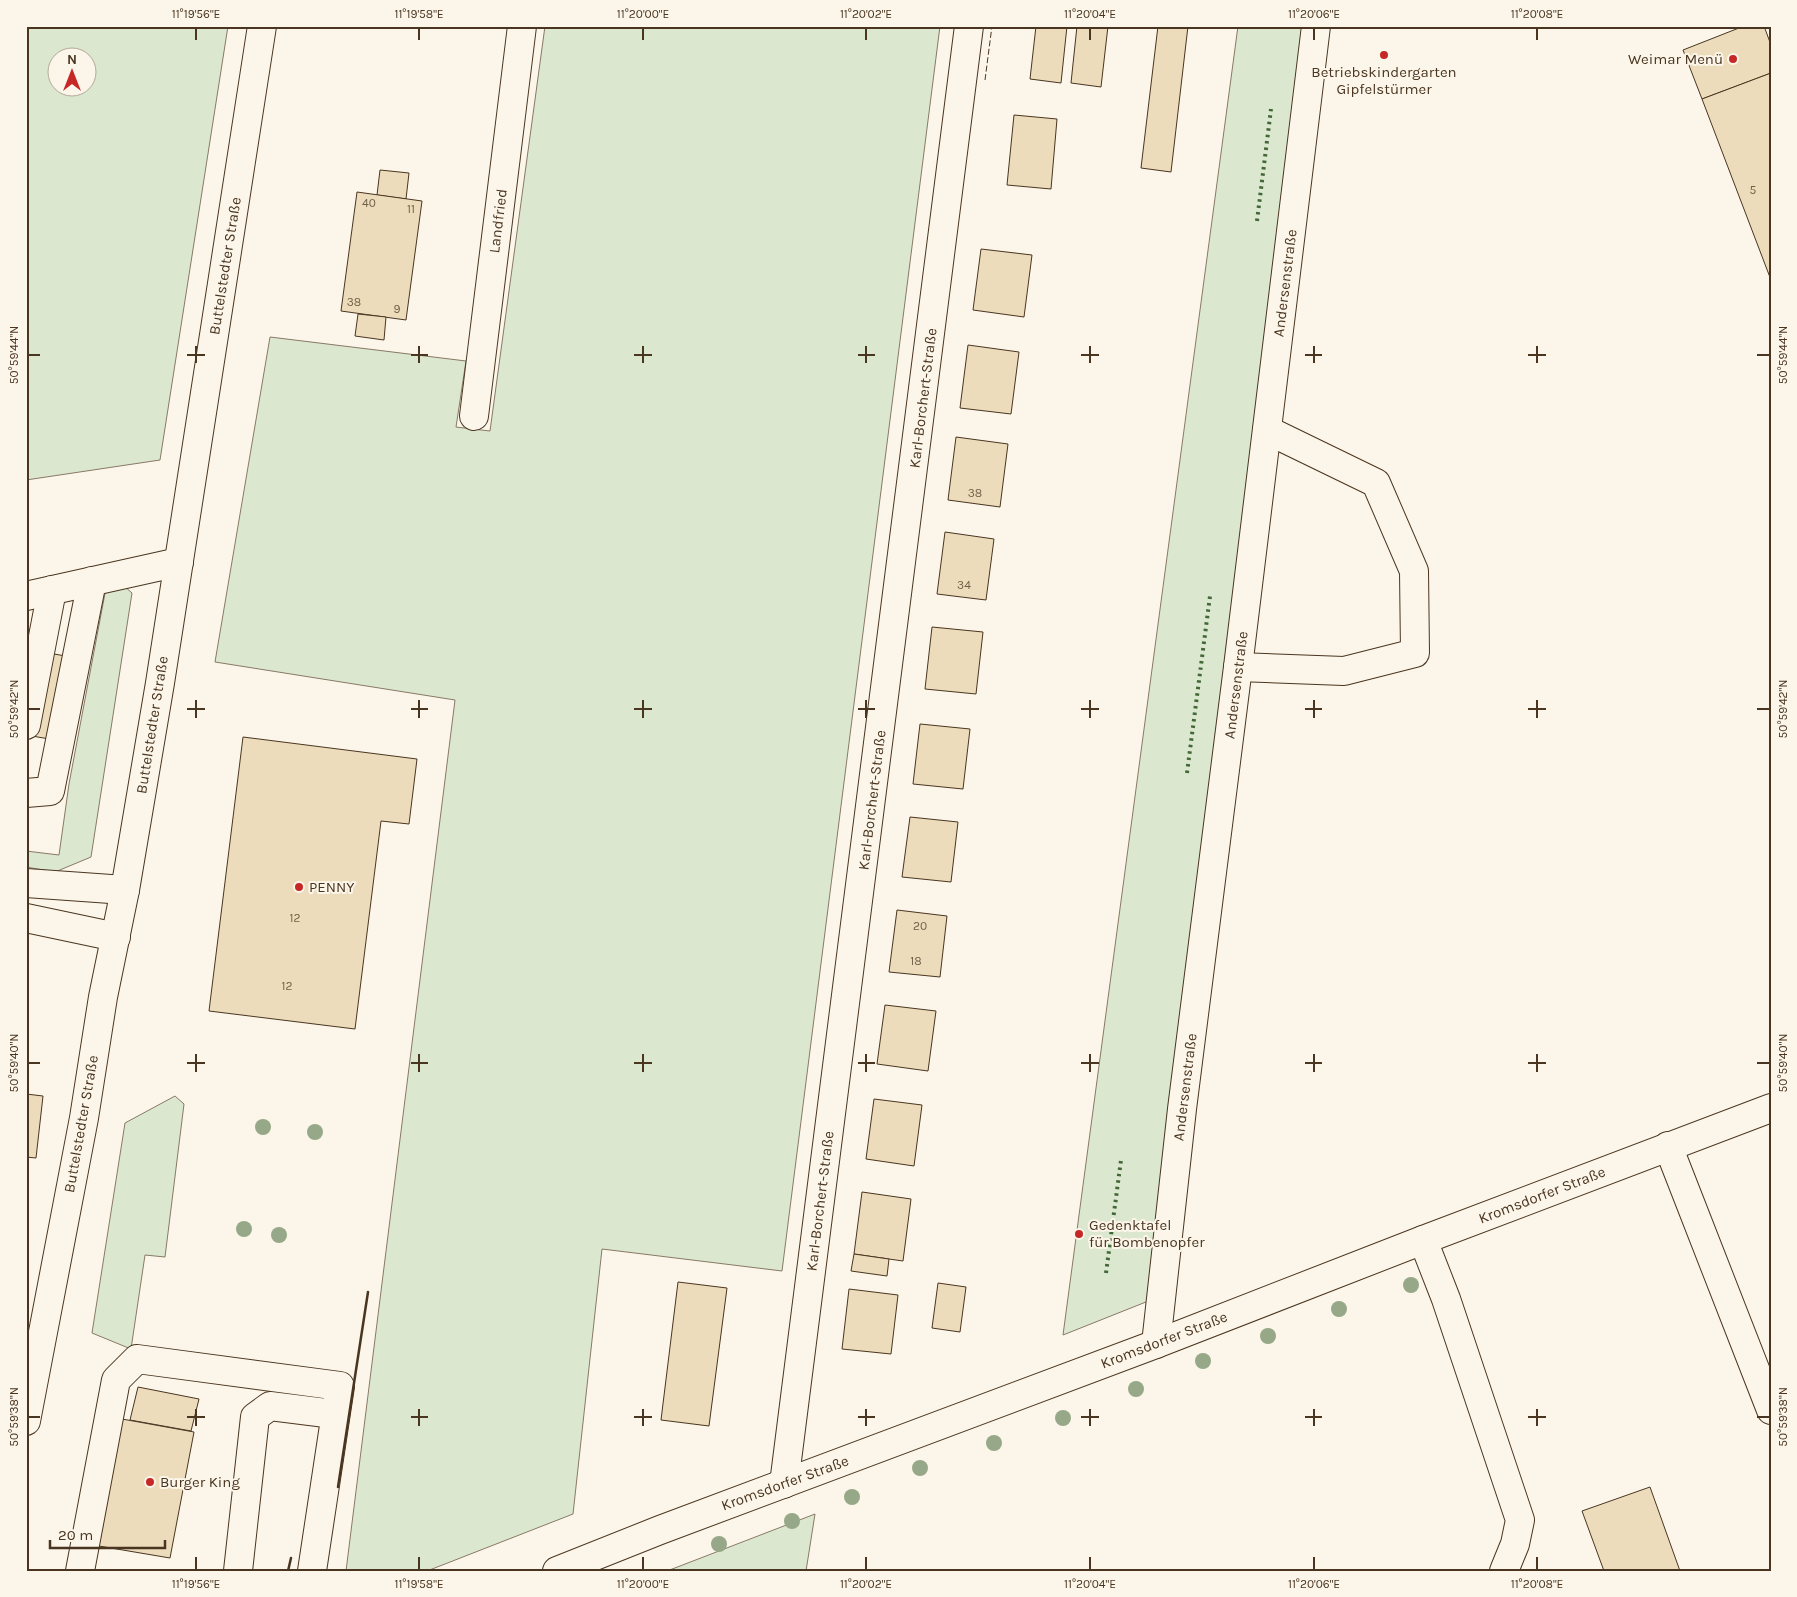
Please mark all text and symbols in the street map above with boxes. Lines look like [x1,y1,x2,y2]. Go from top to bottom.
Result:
text: 11°19'56"E [172,7,220,21]
text: 11°19'58"E [394,7,444,21]
text: 11°20'00"E [617,7,669,21]
text: 11°20'02"E [840,7,892,21]
text: 11°20'04"E [1064,7,1116,21]
text: 11°20'06"E [1288,7,1340,21]
text: 11°20'08"E [1511,7,1563,21]
north arrow [48,48,98,98]
marker: Betriebskindergarten Gipfelstürmer [1378,49,1390,61]
place label: Weimar Menü [1628,50,1723,68]
text: N [67,51,77,68]
marker: Weimar Menü [1727,53,1739,65]
place label: Betriebskindergarten Gipfelstürmer [1311,63,1457,98]
house number: 5 [1750,183,1757,197]
street label: Landfried [485,188,511,254]
street label: Buttelstedter Straße [205,196,245,336]
house number: 40 [362,196,376,210]
house number: 11 [407,202,415,216]
street label: Andersenstraße [1269,228,1301,338]
house number: 38 [347,295,361,309]
house number: 9 [394,302,401,316]
text: 50°59'44"N [7,326,21,384]
text: 50°59'44"N [1776,326,1790,384]
street label: Karl-Borchert-Straße [905,327,941,469]
house number: 38 [968,486,982,500]
house number: 34 [957,578,971,592]
street label: Andersenstraße [1220,630,1252,740]
street label: Buttelstedter Straße [132,655,172,795]
text: 50°59'42"N [7,680,21,738]
text: 50°59'42"N [1776,680,1790,738]
street label: Karl-Borchert-Straße [854,729,890,871]
place label: PENNY [309,878,355,896]
marker: PENNY [293,881,305,893]
house number: 12 [290,911,301,925]
house number: 20 [913,919,927,933]
house number: 18 [910,954,922,968]
house number: 12 [282,979,293,993]
street label: Andersenstraße [1169,1032,1201,1142]
text: 50°59'40"N [7,1033,21,1093]
text: 50°59'40"N [1776,1033,1790,1093]
street label: Buttelstedter Straße [60,1054,102,1194]
street label: Karl-Borchert-Straße [802,1130,838,1272]
street label: Kromsdorfer Straße [1476,1163,1608,1227]
place label: Gedenktafel für Bombenopfer [1089,1216,1205,1251]
marker: Gedenktafel für Bombenopfer [1073,1228,1085,1240]
street label: Kromsdorfer Straße [1098,1308,1230,1372]
text: 50°59'38"N [7,1387,21,1447]
text: 50°59'38"N [1776,1387,1790,1447]
street label: Kromsdorfer Straße [719,1452,851,1514]
place label: Burger King [160,1473,240,1491]
marker: Burger King [144,1476,156,1488]
scale bar [50,1517,165,1549]
text: 20 m [58,1526,93,1544]
text: 11°19'56"E [172,1577,220,1591]
text: 11°19'58"E [394,1577,444,1591]
text: 11°20'00"E [617,1577,669,1591]
text: 11°20'02"E [840,1577,892,1591]
text: 11°20'04"E [1064,1577,1116,1591]
text: 11°20'06"E [1288,1577,1340,1591]
text: 11°20'08"E [1511,1577,1563,1591]

